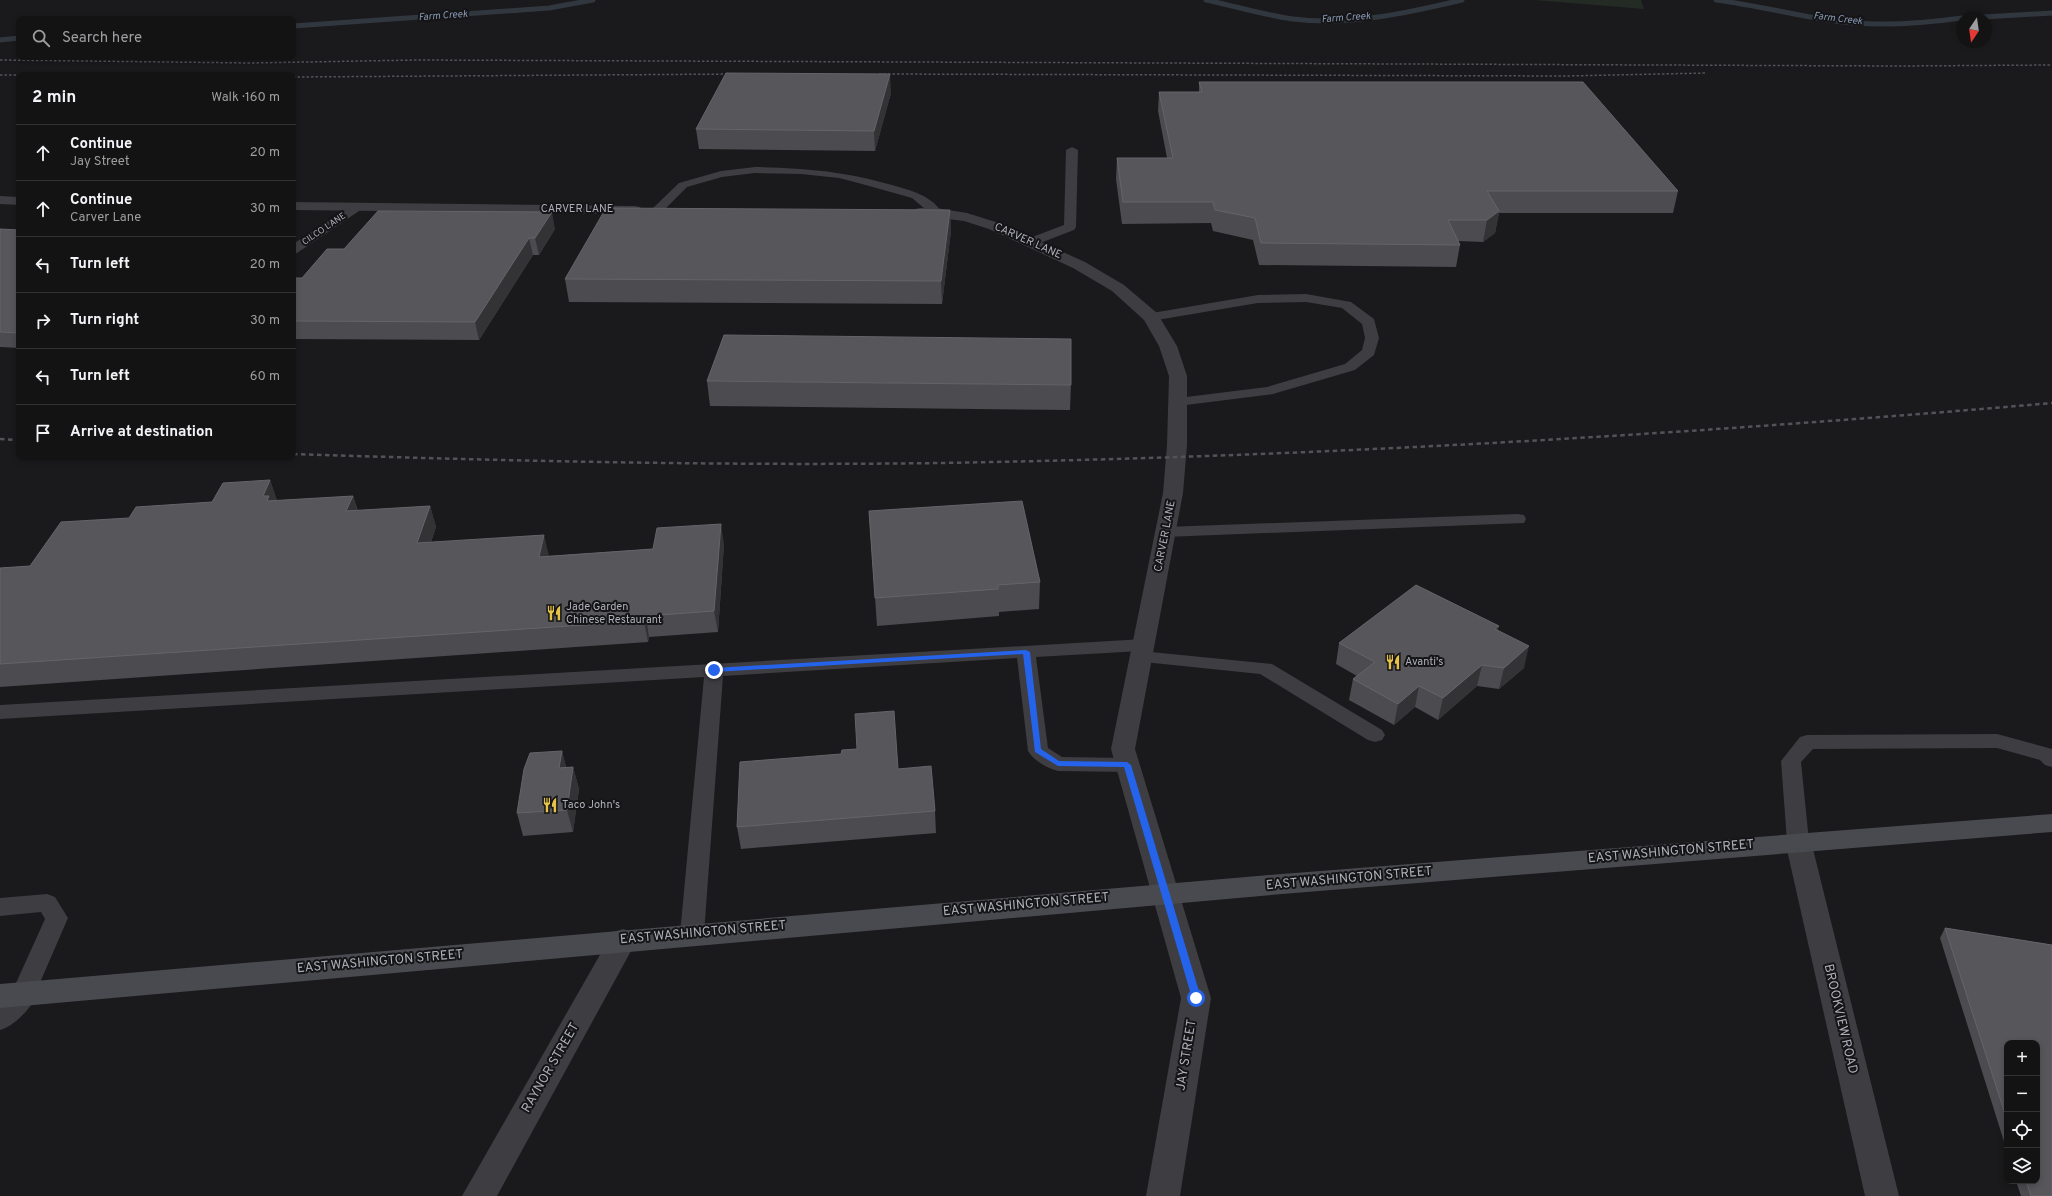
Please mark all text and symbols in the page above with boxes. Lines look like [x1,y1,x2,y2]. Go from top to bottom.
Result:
water label: Farm Creek [418,8,469,24]
water label: Farm Creek [1321,10,1372,26]
water label: Farm Creek [1813,10,1864,29]
north arrow [1956,12,1992,48]
search box [16,16,296,60]
icon: search [30,27,52,49]
text: Search here [62,29,142,48]
text: 2 min [32,87,76,109]
text: Walk · 160 m [211,90,280,106]
text: Continue [70,135,132,154]
icon: ahead [32,142,54,164]
text: 20 m [250,145,280,161]
text: Jay Street [70,154,130,170]
text: Continue [70,191,132,210]
icon: ahead [32,198,54,220]
text: 30 m [250,201,280,217]
street label: CARVER LANE [541,202,613,216]
text: Carver Lane [70,210,141,226]
street label: CILCO LANE [300,210,348,248]
street label: CARVER LANE [992,220,1064,262]
icon: left [32,254,54,276]
text: Turn left [70,255,130,274]
text: 20 m [250,257,280,273]
icon: right [32,310,54,332]
text: Turn right [70,311,139,330]
text: 30 m [250,313,280,329]
icon: left [32,366,54,388]
text: Turn left [70,367,130,386]
text: 60 m [250,369,280,385]
icon: arrive [32,422,54,444]
text: Arrive at destination [70,423,213,442]
street label: CARVER LANE [1151,499,1179,573]
place label: Jade Garden Chinese Restaurant [566,600,662,627]
restaurant icon: Jade Garden Chinese Restaurant [545,604,563,622]
restaurant icon: Avanti's [1384,653,1402,671]
place label: Avanti's [1405,655,1444,669]
route end [705,661,723,679]
restaurant icon: Taco John's [541,796,559,814]
place label: Taco John's [562,798,620,812]
street label: EAST WASHINGTON STREET [1587,837,1755,867]
street label: EAST WASHINGTON STREET [1265,864,1433,894]
street label: EAST WASHINGTON STREET [942,890,1110,920]
street label: EAST WASHINGTON STREET [619,918,787,948]
street label: EAST WASHINGTON STREET [296,947,464,977]
street label: BROOKVIEW ROAD [1820,962,1860,1076]
route start [1187,989,1205,1007]
street label: JAY STREET [1173,1018,1201,1092]
street label: RAYNOR STREET [519,1020,583,1116]
map controls [2004,1040,2040,1184]
button: + [2004,1040,2040,1076]
button: − [2004,1076,2040,1112]
button: locate [2004,1112,2040,1148]
button: layers [2004,1148,2040,1184]

